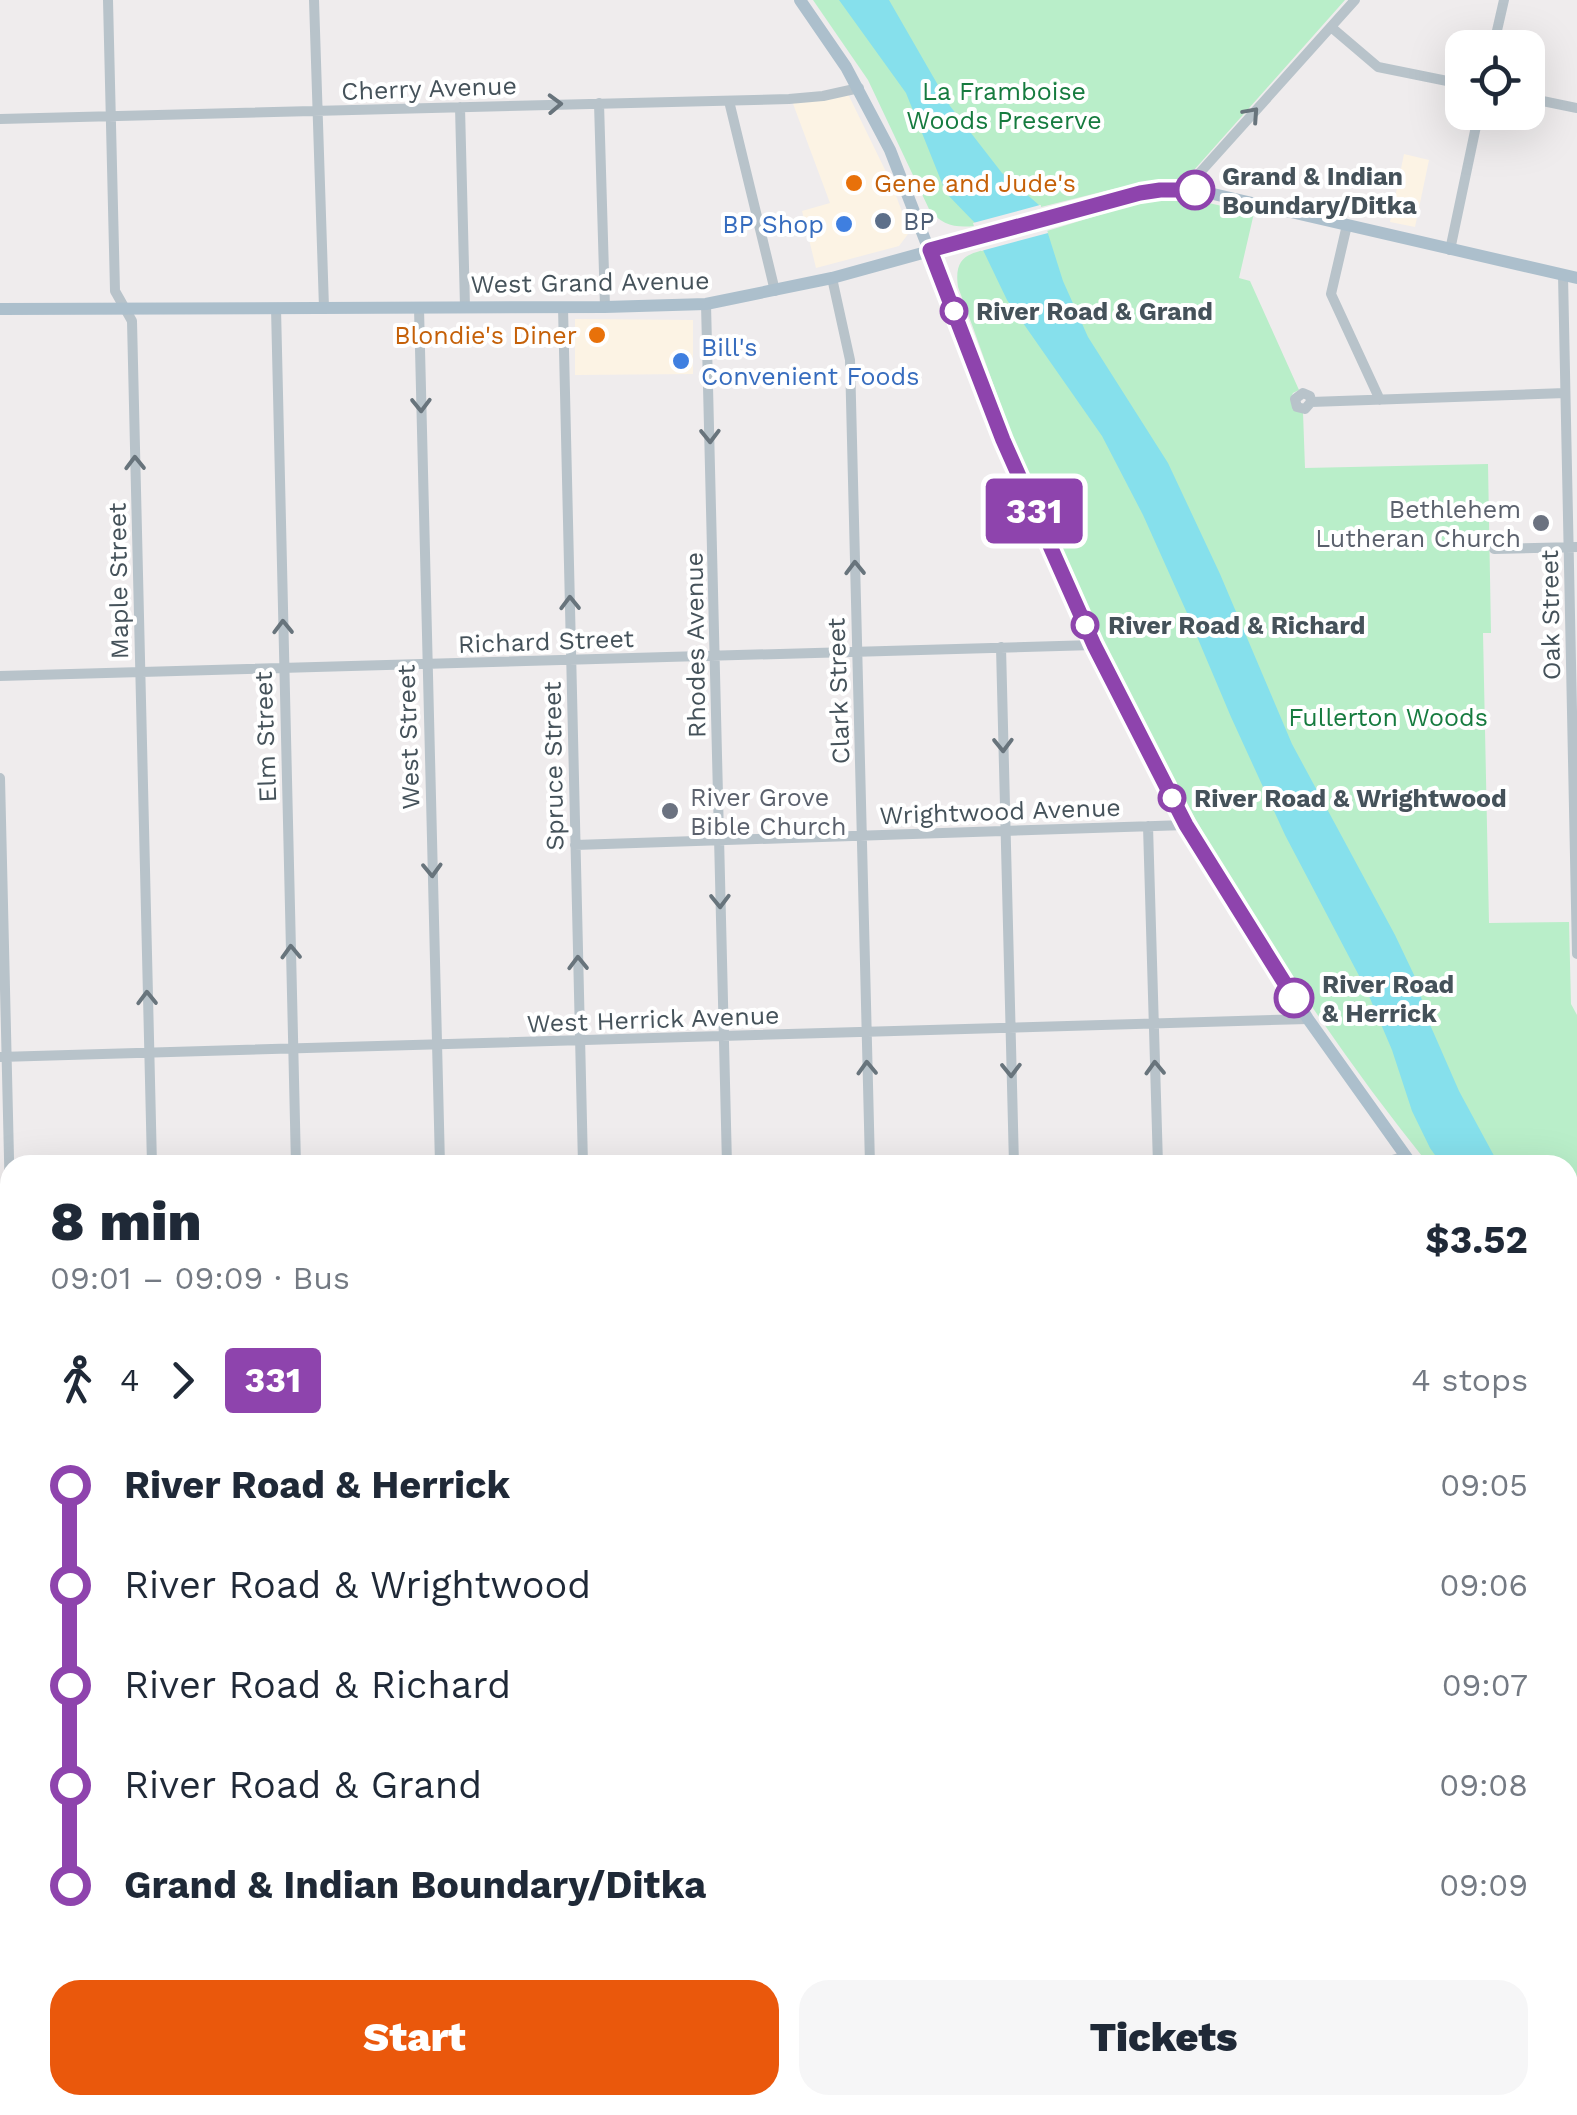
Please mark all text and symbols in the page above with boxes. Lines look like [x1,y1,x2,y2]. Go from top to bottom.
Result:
map controls [1445,30,1545,130]
button: locate [1445,30,1545,130]
street label: Cherry Avenue [341,71,517,106]
park label: La Framboise Woods Preserve [906,77,1102,135]
one-way arrow [548,93,564,114]
one-way arrow [1240,107,1258,126]
place label: Grand & Indian Boundary/Ditka [1222,162,1417,220]
place label: Gene and Jude's [874,169,1076,198]
marker: Grand & Indian Boundary/Ditka [1176,171,1214,209]
marker: Gene and Jude's [843,172,865,194]
place label: BP [903,207,935,236]
place label: BP Shop [722,210,824,239]
marker: BP [872,210,894,232]
marker: BP Shop [833,213,855,235]
street label: West Grand Avenue [470,266,710,299]
place label: River Road & Grand [976,297,1213,326]
marker: River Road & Grand [941,298,967,324]
place label: Blondie's Diner [394,321,577,350]
marker: Blondie's Diner [586,324,608,346]
place label: Bill's Convenient Foods [701,333,919,391]
marker: Bill's Convenient Foods [670,350,692,372]
one-way arrow [410,398,432,414]
one-way arrow [699,429,720,445]
one-way arrow [124,454,146,470]
line badge: 331 [976,478,1092,544]
text: 331 [1006,490,1062,532]
place label: Bethlehem Lutheran Church [1315,495,1521,553]
street label: Maple Street [103,502,134,660]
marker: Bethlehem Lutheran Church [1530,512,1552,534]
street label: Oak Street [1535,549,1566,680]
street label: Rhodes Avenue [679,552,712,738]
one-way arrow [845,559,866,575]
one-way arrow [559,594,580,610]
place label: River Road & Richard [1108,611,1366,640]
marker: River Road & Richard [1072,612,1098,638]
street label: Clark Street [821,617,856,765]
one-way arrow [272,619,293,635]
street label: Richard Street [458,624,635,659]
street label: West Street [391,663,426,810]
street label: Elm Street [249,670,282,803]
street label: Spruce Street [538,681,569,851]
park label: Fullerton Woods [1288,703,1488,732]
one-way arrow [992,737,1013,753]
place label: River Grove Bible Church [690,783,847,841]
place label: River Road & Wrightwood [1194,784,1507,813]
marker: River Road & Wrightwood [1159,785,1185,811]
street label: Wrightwood Avenue [879,793,1121,830]
marker: River Grove Bible Church [659,800,681,822]
one-way arrow [421,862,442,878]
one-way arrow [710,894,731,910]
one-way arrow [281,944,302,960]
one-way arrow [567,954,588,970]
place label: River Road & Herrick [1322,970,1454,1028]
marker: River Road & Herrick [1275,979,1313,1017]
one-way arrow [137,989,158,1005]
street label: West Herrick Avenue [526,1001,780,1038]
one-way arrow [857,1059,878,1075]
one-way arrow [1145,1059,1166,1075]
one-way arrow [1001,1062,1022,1078]
text: 8 min [50,1189,202,1253]
text: $3.52 [1425,1218,1528,1262]
text: 09:01 – 09:09 · Bus [50,1259,350,1297]
icon: walk [50,1353,105,1408]
icon: forward [155,1353,210,1408]
text: 331 [245,1359,301,1401]
text: 4 [120,1361,140,1399]
text: 4 stops [1411,1361,1528,1399]
text: River Road & Herrick [124,1463,510,1507]
text: 09:05 [1440,1466,1528,1504]
text: River Road & Wrightwood [124,1563,591,1607]
text: 09:06 [1440,1566,1528,1604]
text: River Road & Richard [124,1663,511,1707]
text: 09:07 [1442,1666,1528,1704]
text: River Road & Grand [124,1763,482,1807]
text: 09:08 [1439,1766,1528,1804]
text: Grand & Indian Boundary/Ditka [124,1863,706,1907]
text: 09:09 [1439,1866,1528,1904]
button: Start [50,1980,779,2095]
button: Tickets [799,1980,1528,2095]

